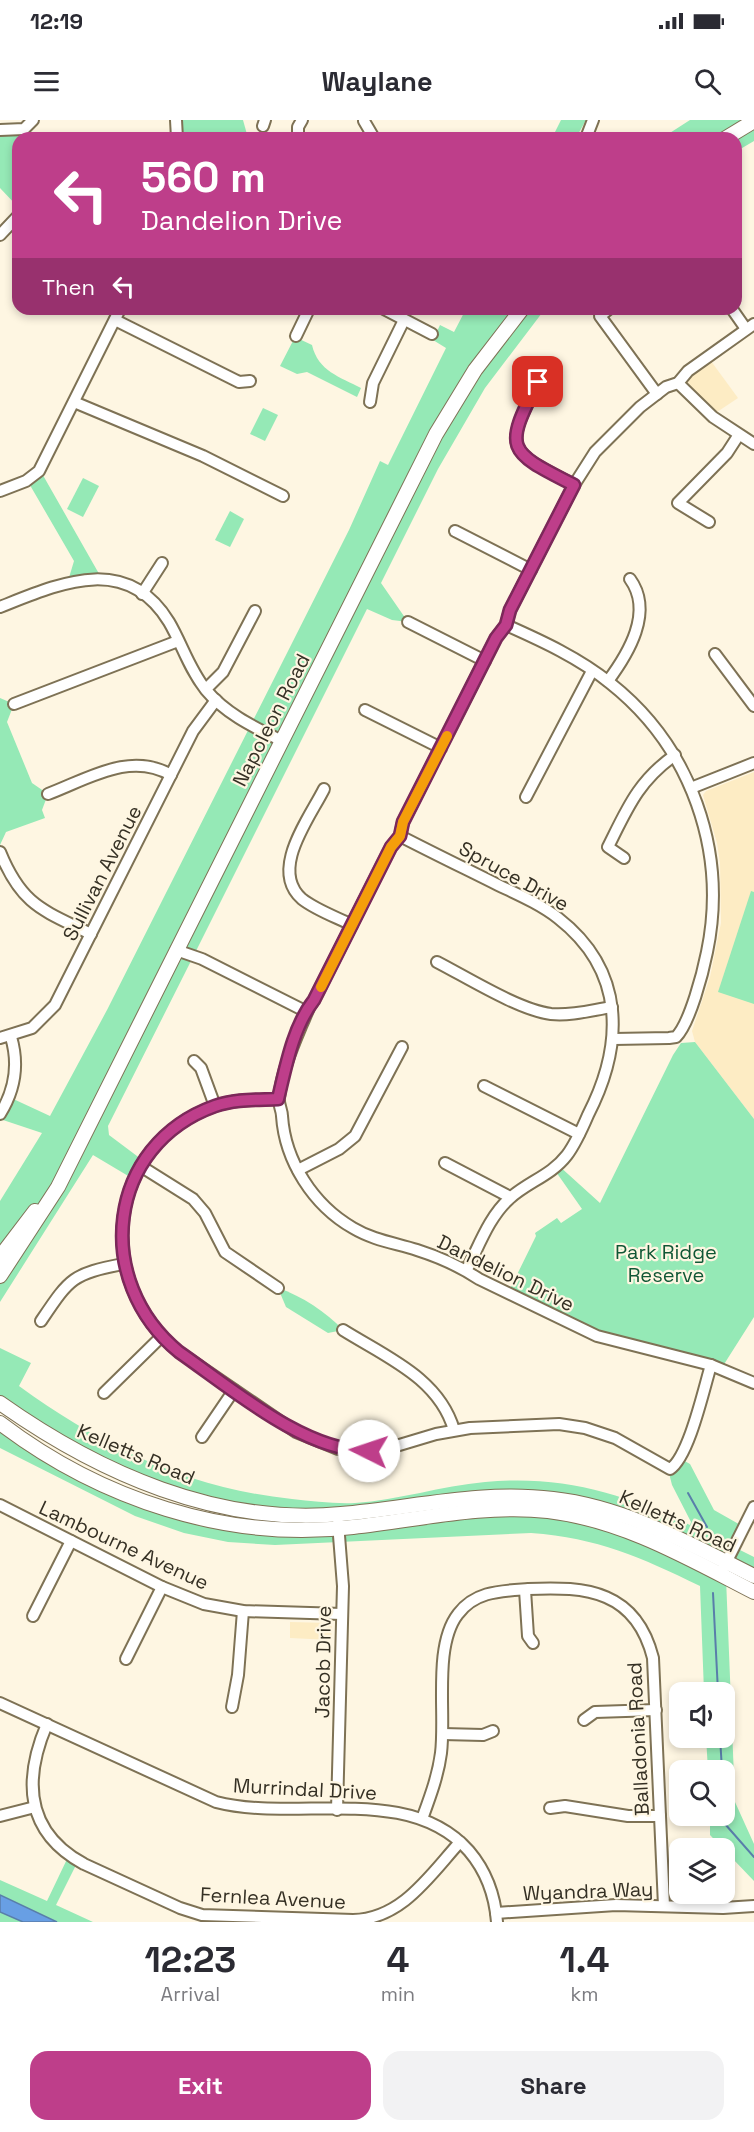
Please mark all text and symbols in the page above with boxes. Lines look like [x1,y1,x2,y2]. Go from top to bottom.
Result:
text: 12:19 [30,7,83,35]
text: Waylane [322,64,432,99]
icon: menu [30,65,63,98]
icon: search [691,65,724,98]
text: 560 m [141,151,266,204]
icon: left [42,156,120,234]
text: Dandelion Drive [141,203,342,238]
icon: left [107,270,140,303]
text: Then [42,273,95,301]
pin [512,356,563,407]
icon: arrive [521,365,554,398]
street label: Napoleon Road [226,649,316,791]
street label: Sullivan Avenue [57,801,147,945]
street label: Spruce Drive [454,835,574,917]
street label: Dandelion Drive [433,1229,579,1317]
park label: Park Ridge Reserve [615,1239,717,1288]
street label: Kelletts Road [73,1417,199,1491]
position arrow [337,1419,401,1483]
street label: Kelletts Road [615,1484,741,1558]
street label: Lambourne Avenue [35,1494,213,1596]
street label: Jacob Drive [309,1605,337,1719]
street label: Balladonia Road [621,1661,655,1817]
map controls [669,1682,735,1904]
button: sound [669,1682,735,1748]
button: search [669,1760,735,1826]
street label: Murrindal Drive [232,1772,378,1806]
button: layers [669,1838,735,1904]
street label: Wyandra Way [522,1876,654,1906]
street label: Fernlea Avenue [199,1881,347,1915]
text: 12:23 [145,1937,236,1983]
text: 4 [386,1937,409,1983]
text: 1.4 [560,1937,609,1983]
text: Arrival [161,1981,220,2007]
text: min [381,1981,415,2007]
text: km [571,1981,599,2007]
button: Exit [30,2051,371,2120]
button: Share [383,2051,724,2120]

